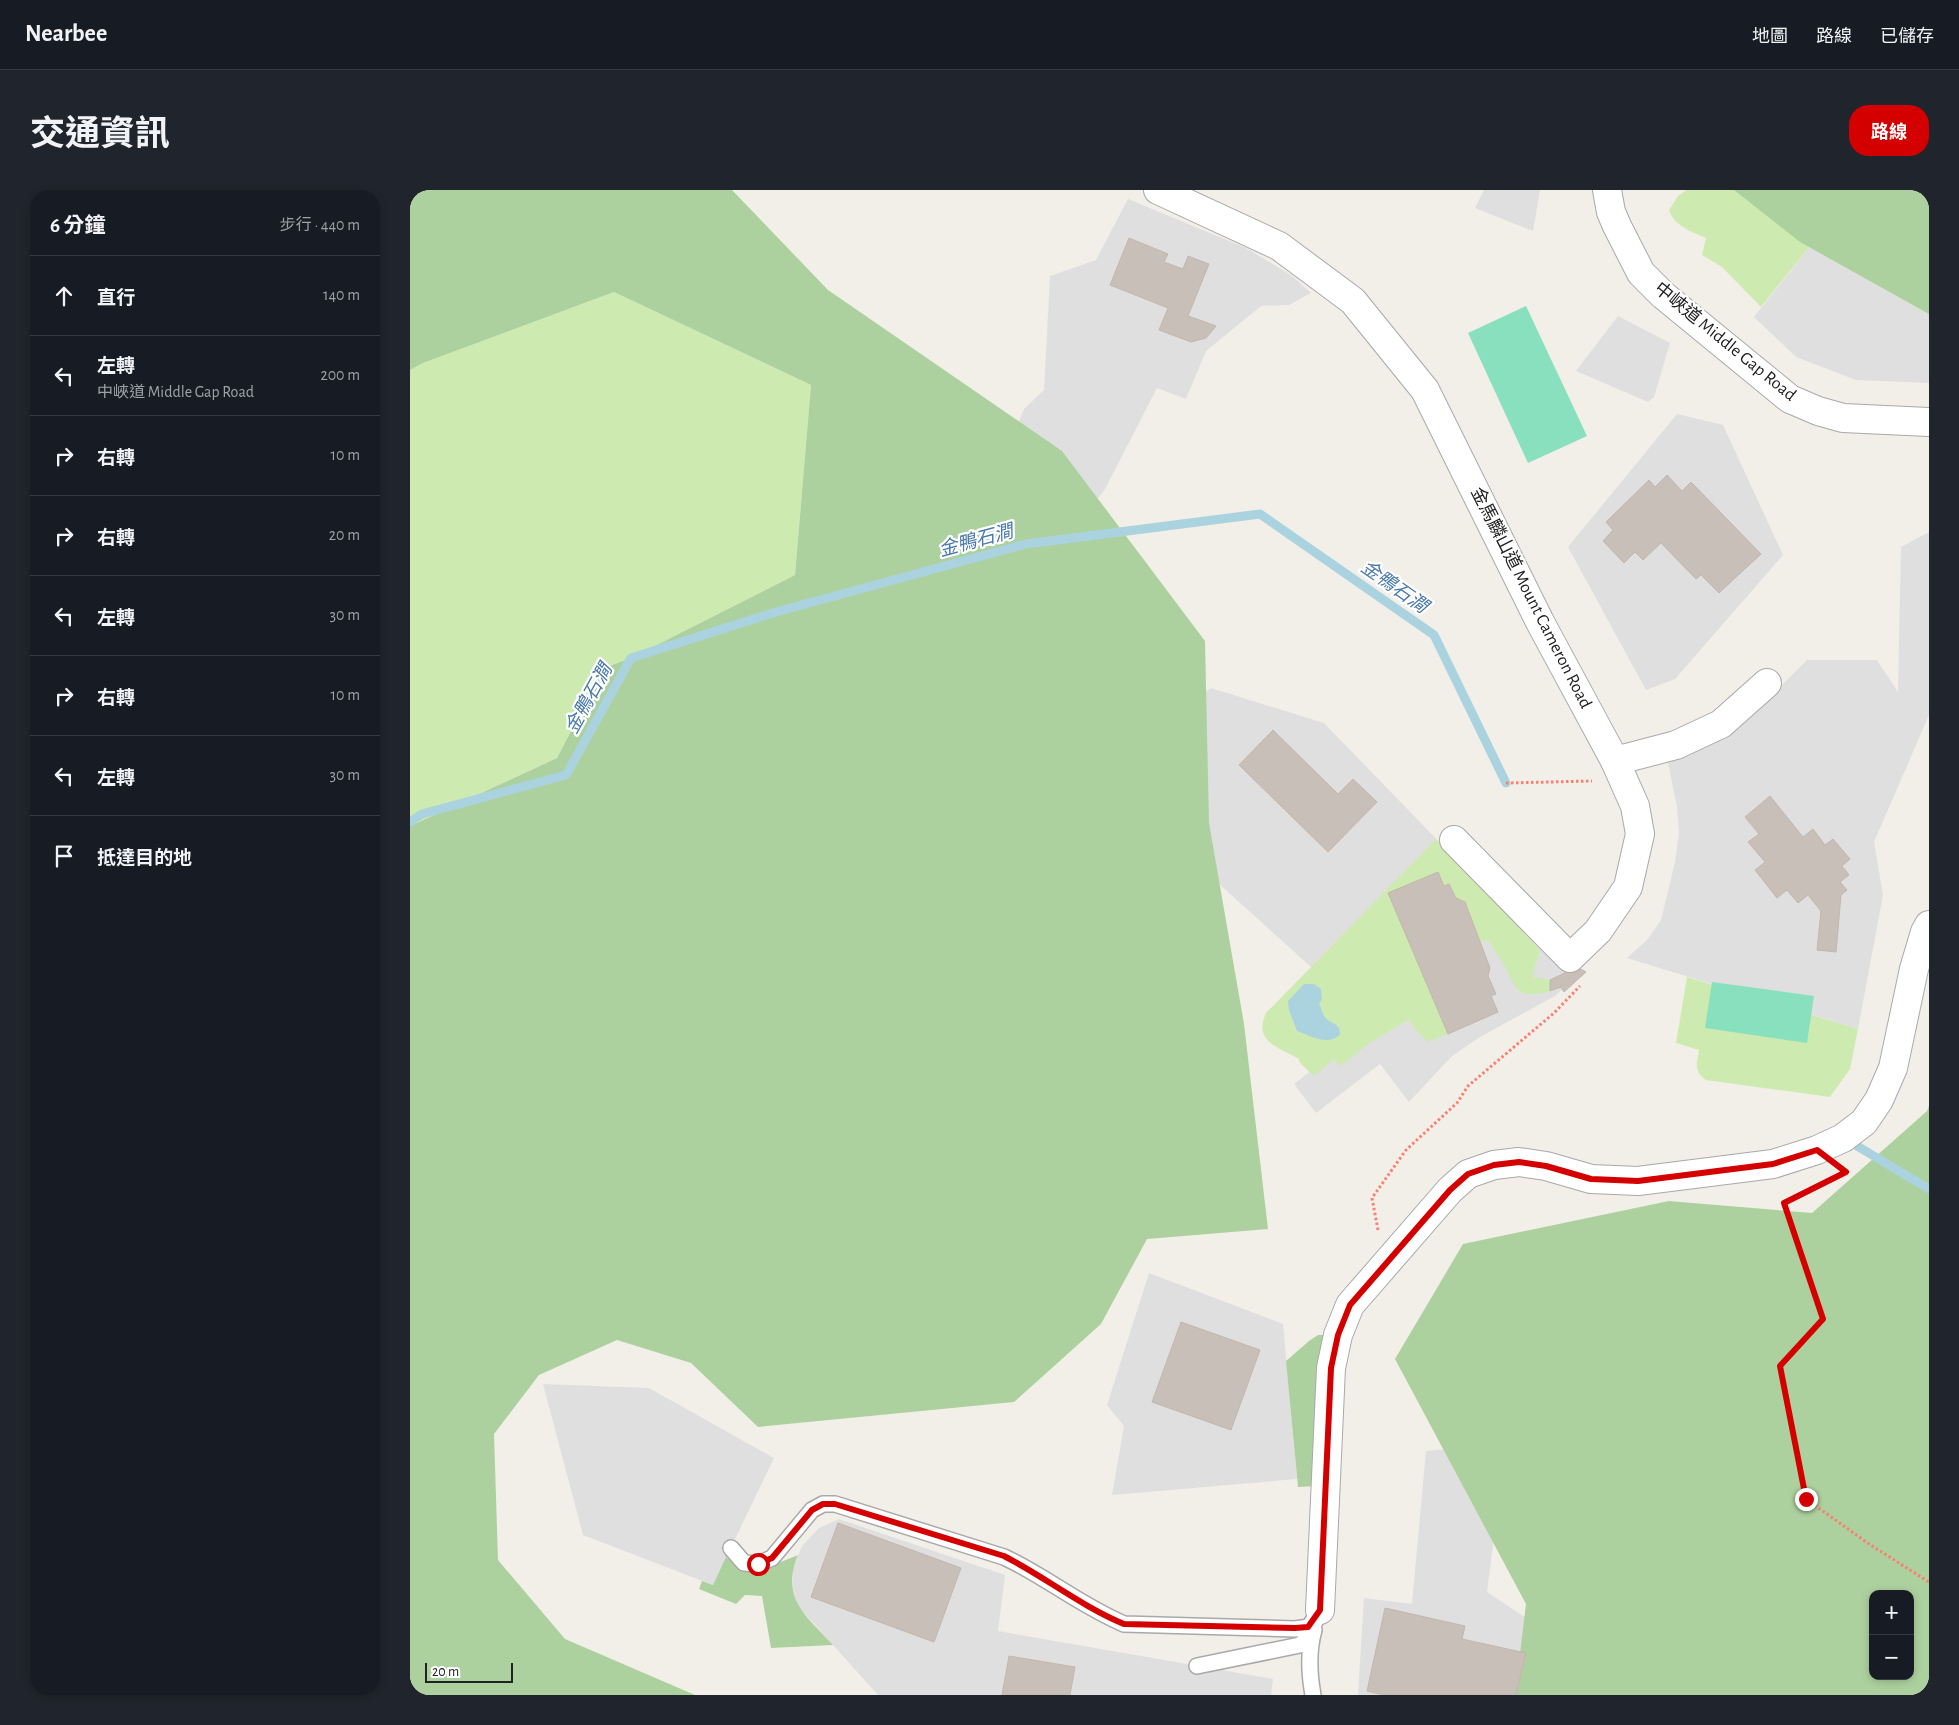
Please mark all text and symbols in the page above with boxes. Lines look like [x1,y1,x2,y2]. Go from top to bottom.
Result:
text: Nearbee [25,22,107,46]
text: 地圖 [1752,28,1788,46]
text: 路線 [1816,28,1852,46]
text: 已儲存 [1880,28,1934,46]
button: 路線 [1849,105,1929,156]
text: 交通資訊 [30,117,170,152]
text: 6 分鐘 [50,215,105,236]
text: 步行 · 440 m [280,217,360,233]
street label: 中峽道 Middle Gap Road [1651,278,1801,405]
icon: ahead [50,282,78,310]
text: 140 m [323,287,360,303]
text: 直行 [97,289,135,308]
text: 左轉 [97,357,135,376]
icon: left [50,362,78,390]
text: 200 m [320,367,360,383]
text: 中峽道 Middle Gap Road [97,384,254,400]
icon: right [50,442,78,470]
text: 10 m [331,447,360,463]
text: 右轉 [97,449,135,468]
street label: 金馬麟山道 Mount Cameron Road [1467,484,1596,711]
water label: 金鴨石澗 [936,519,1018,560]
icon: right [50,522,78,550]
text: 20 m [329,527,360,543]
text: 右轉 [97,529,135,548]
water label: 金鴨石澗 [1357,556,1434,618]
icon: left [50,602,78,630]
text: 30 m [330,607,360,623]
text: 左轉 [97,609,135,628]
water label: 金鴨石澗 [561,658,617,737]
icon: right [50,682,78,710]
text: 10 m [331,687,360,703]
text: 右轉 [97,689,135,708]
icon: left [50,762,78,790]
text: 30 m [330,767,360,783]
text: 左轉 [97,769,135,788]
icon: arrive [50,842,78,870]
text: 抵達目的地 [97,849,192,868]
route end [1795,1488,1818,1511]
route start [747,1553,770,1576]
map controls [1869,1590,1914,1680]
button: + [1869,1590,1914,1635]
button: − [1869,1635,1914,1680]
scale bar [425,1660,512,1683]
text: 20 m [432,1665,459,1679]

